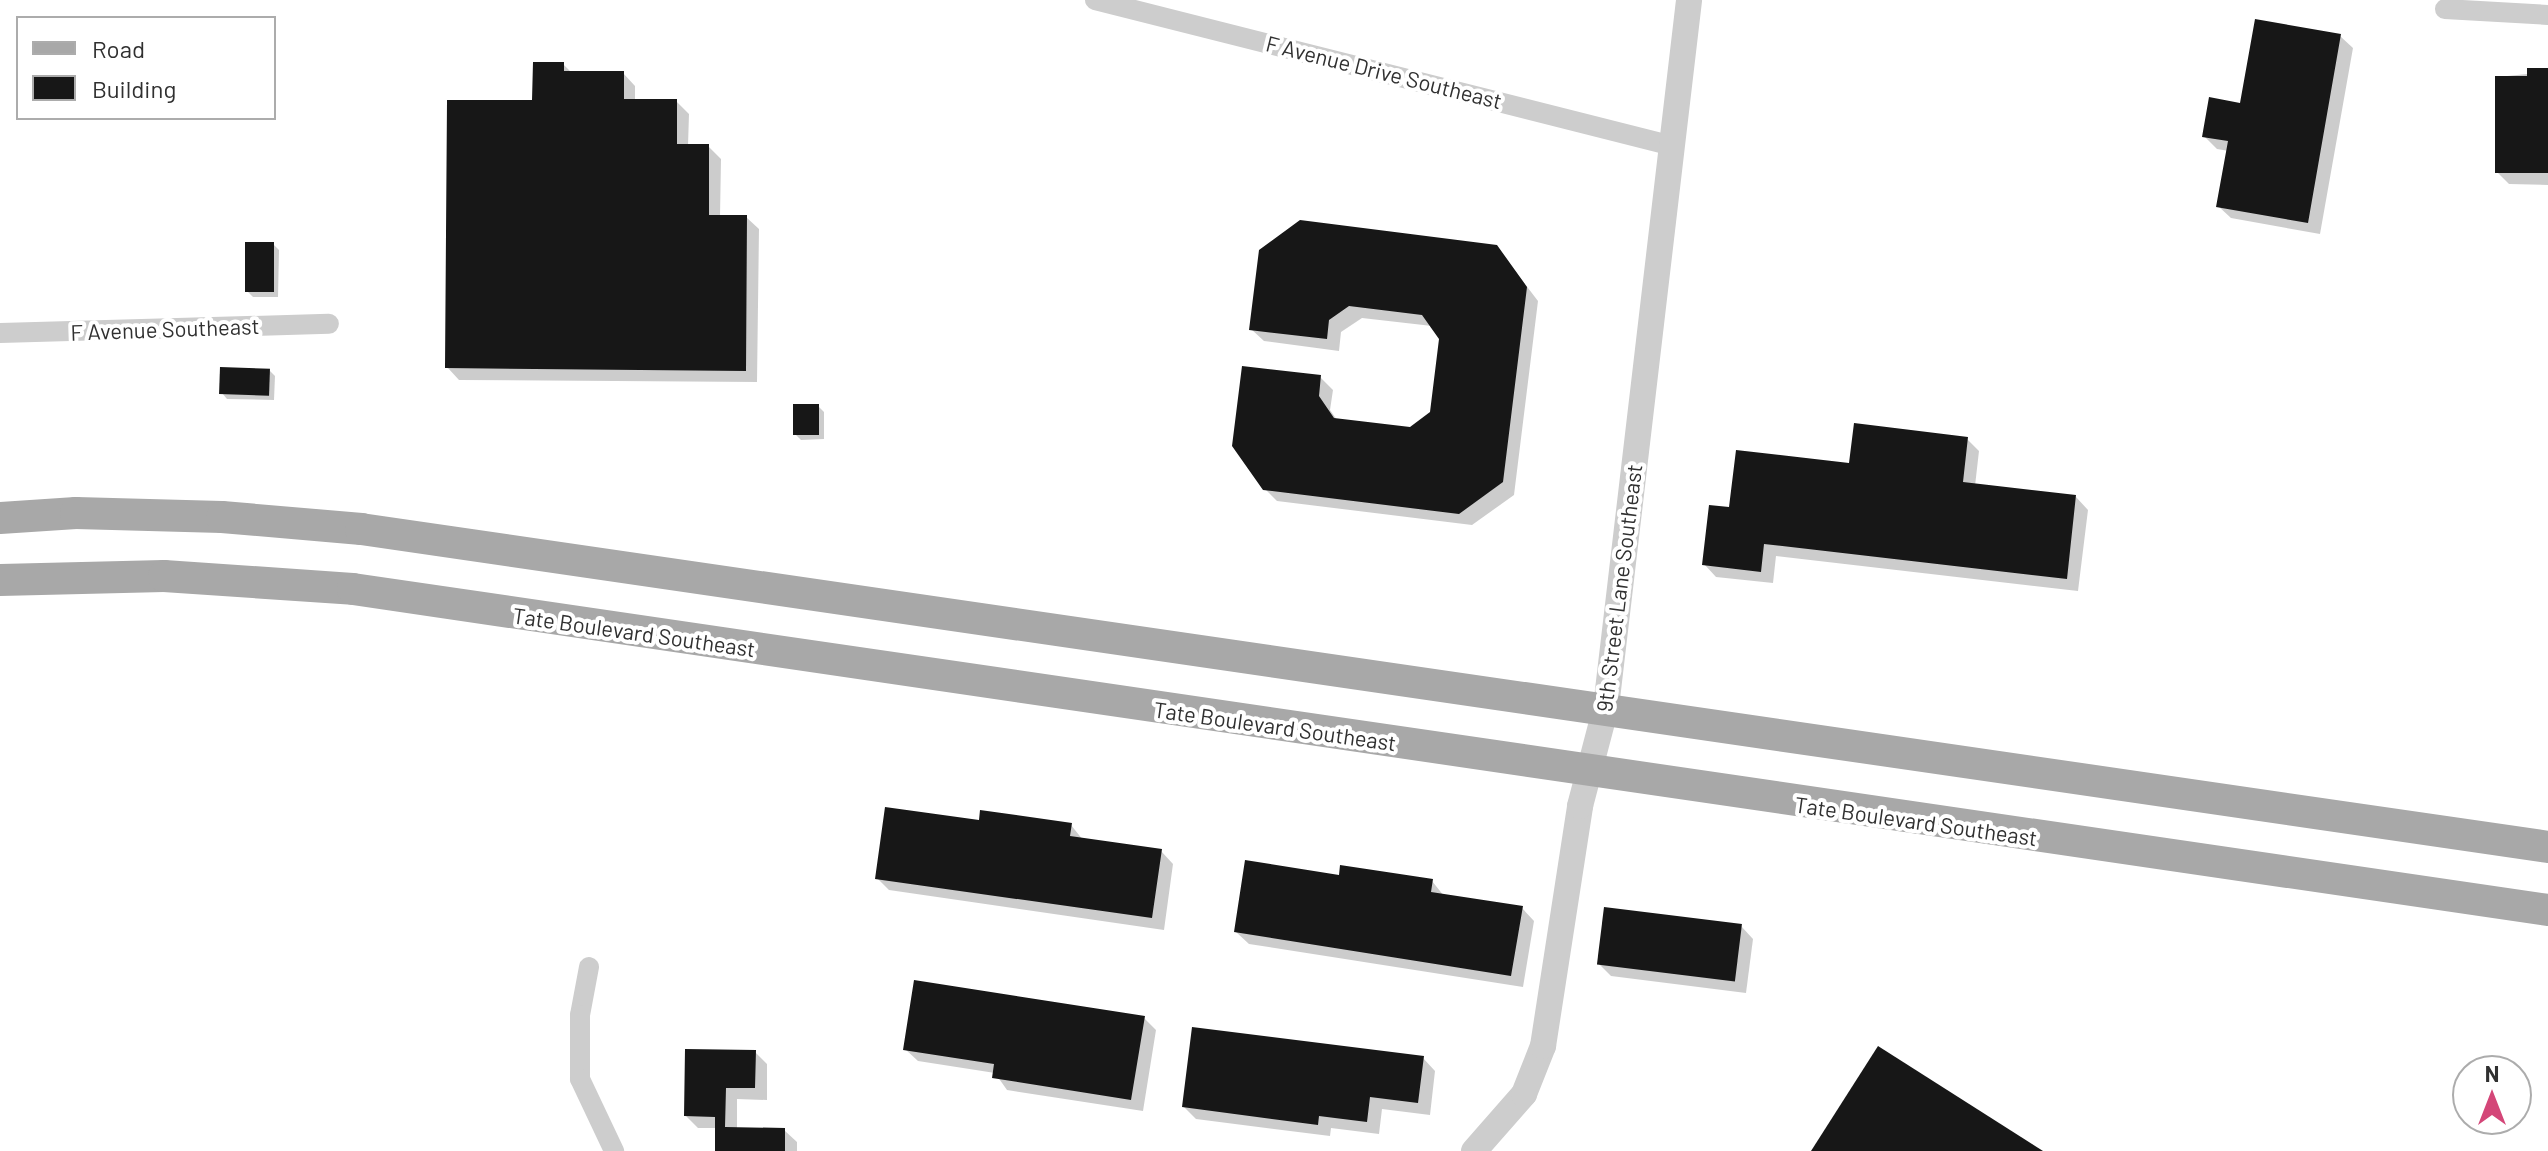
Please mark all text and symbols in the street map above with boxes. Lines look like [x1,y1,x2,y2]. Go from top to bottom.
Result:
legend [16,16,276,120]
street label: F Avenue Drive Southeast [1263,30,1505,114]
text: Road [92,34,145,63]
text: Building [92,74,176,103]
street label: F Avenue Southeast [70,313,260,345]
street label: 9th Street Lane Southeast [1591,463,1647,713]
street label: Tate Boulevard Southeast [511,602,757,662]
street label: Tate Boulevard Southeast [1152,696,1398,756]
street label: Tate Boulevard Southeast [1793,791,2039,851]
north arrow [2452,1055,2532,1135]
text: N [2485,1060,2499,1086]

